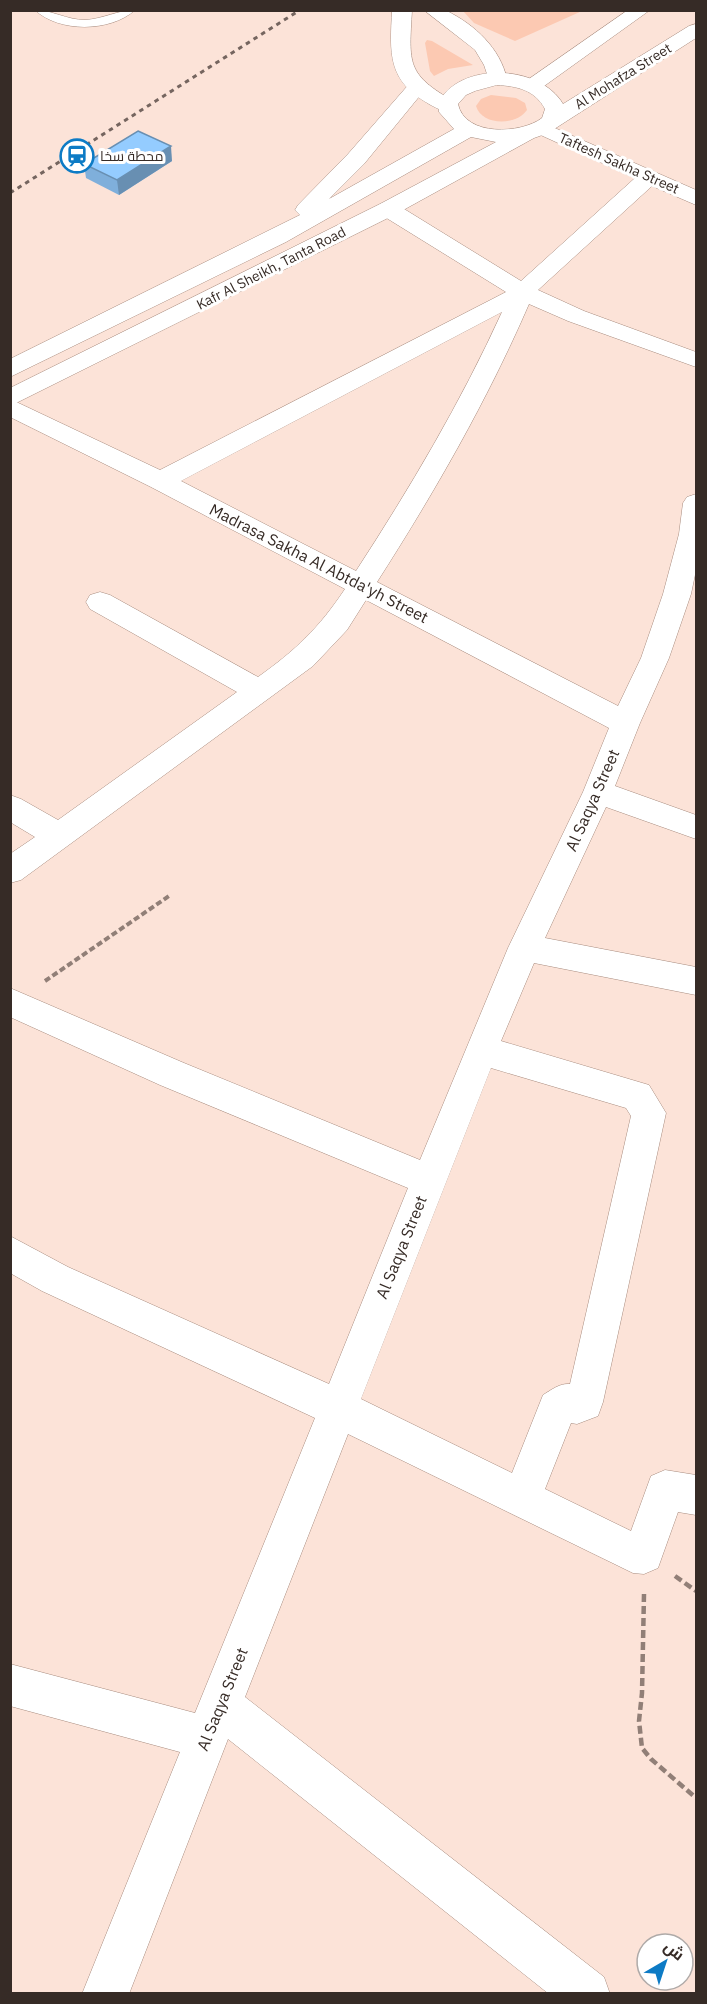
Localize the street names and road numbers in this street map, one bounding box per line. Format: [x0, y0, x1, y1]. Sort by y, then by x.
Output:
street label: Al Mohafza Street [571, 39, 675, 113]
street label: Taftesh Sakha Street [556, 128, 682, 198]
street label: Kafr Al Sheikh, Tanta Road [193, 222, 349, 314]
street label: Madrasa Sakha Al Abtda'yh Street [206, 499, 432, 627]
street label: Al Saqya Street [561, 746, 623, 854]
street label: Al Saqya Street [371, 1192, 431, 1302]
street label: Al Saqya Street [192, 1644, 252, 1754]

